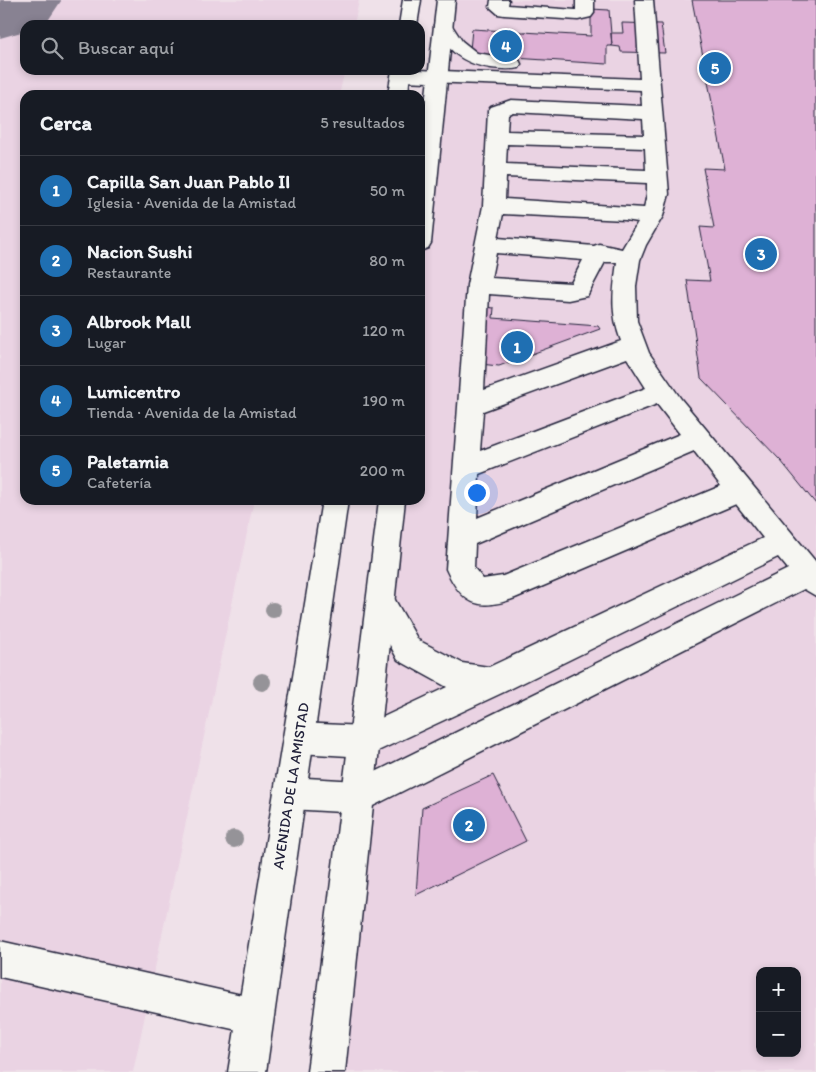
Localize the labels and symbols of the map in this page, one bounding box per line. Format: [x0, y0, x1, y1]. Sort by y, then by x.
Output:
pin: 4 [490, 27, 522, 65]
pin: 5 [699, 49, 731, 87]
pin: 3 [745, 235, 777, 273]
pin: 1 [501, 328, 533, 366]
your location [464, 480, 490, 506]
street label: AVENIDA DE LA AMISTAD [269, 701, 313, 871]
pin: 2 [453, 806, 485, 844]

